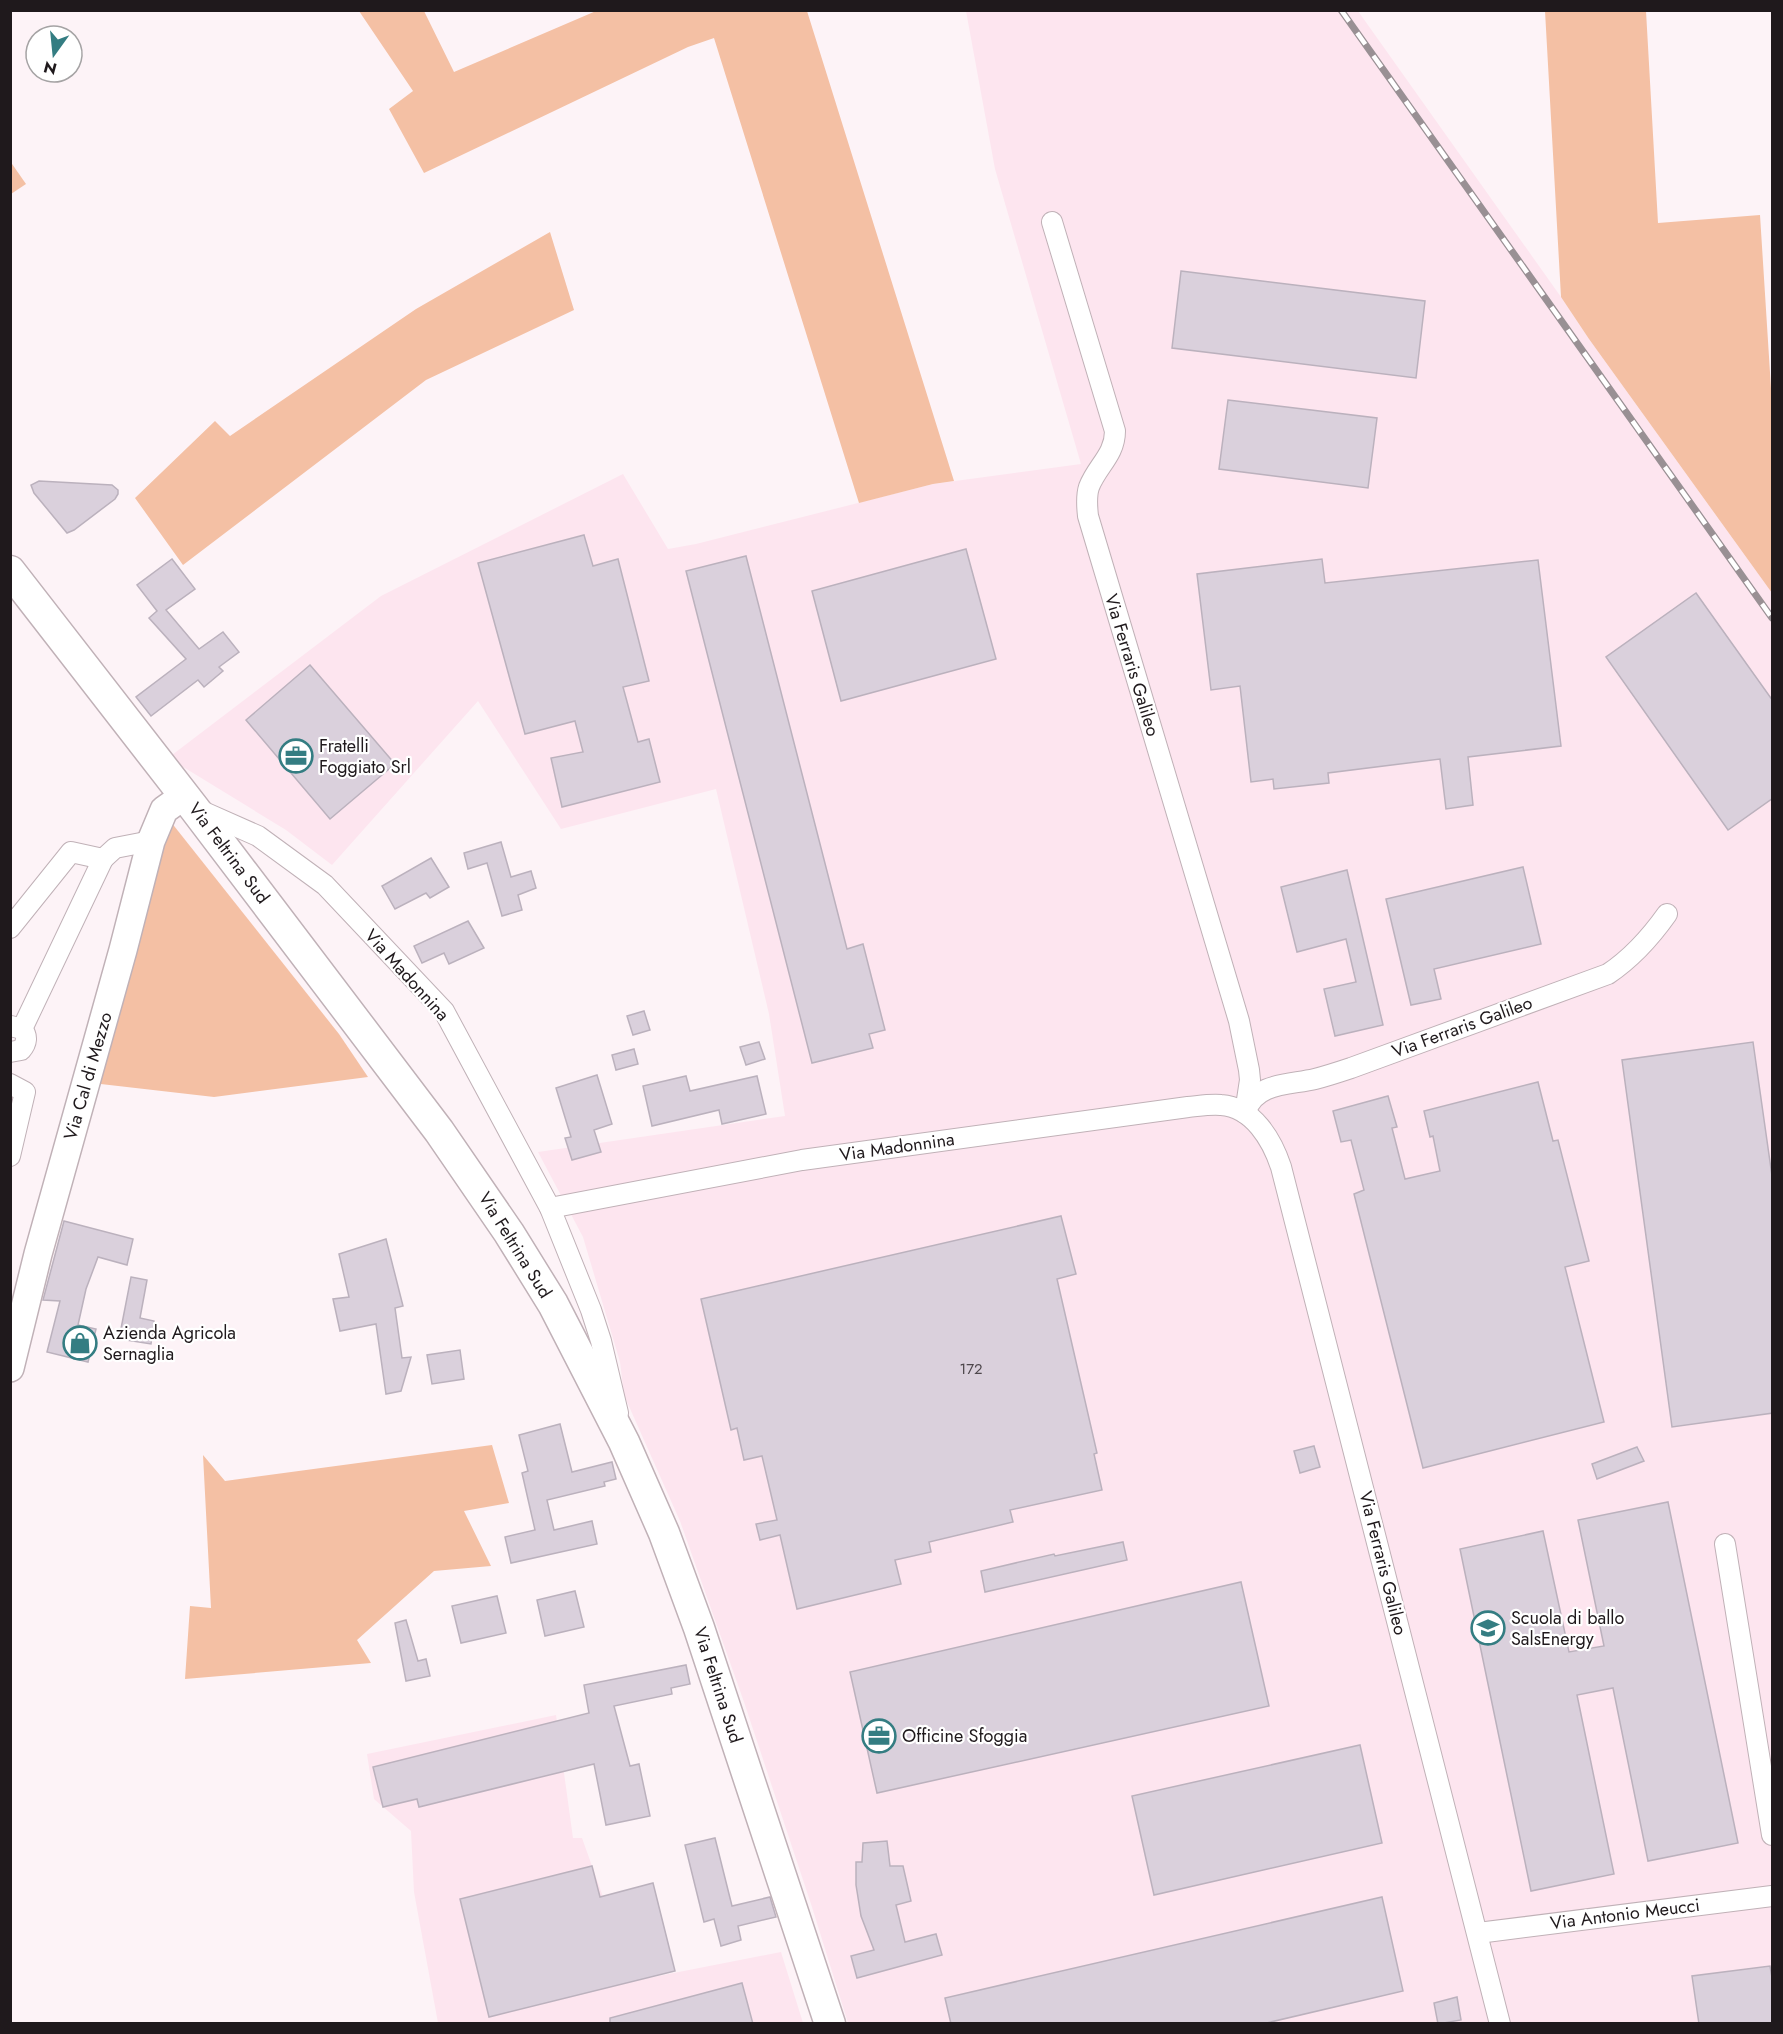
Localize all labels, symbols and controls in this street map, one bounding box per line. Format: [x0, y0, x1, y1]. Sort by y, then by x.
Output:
north arrow [24, 24, 84, 84]
text: N [41, 55, 59, 81]
street label: Via Ferraris Galileo [1098, 591, 1166, 740]
place label: Fratelli Foggiato Srl [319, 733, 411, 780]
office icon: Fratelli Foggiato Srl [278, 738, 314, 774]
street label: Via Feltrina Sud [182, 797, 276, 909]
street label: Via Madonnina [359, 923, 455, 1027]
street label: Via Ferraris Galileo [1388, 989, 1536, 1064]
street label: Via Cal di Mezzo [57, 1009, 119, 1143]
street label: Via Madonnina [838, 1126, 956, 1168]
street label: Via Feltrina Sud [472, 1187, 558, 1303]
place label: Azienda Agricola Sernaglia [103, 1320, 236, 1367]
shop icon: Azienda Agricola Sernaglia [62, 1325, 98, 1361]
house number: 172 [959, 1358, 983, 1380]
street label: Via Ferraris Galileo [1353, 1488, 1413, 1638]
place label: Scuola di ballo SalsEnergy [1511, 1605, 1624, 1652]
school or university icon: Scuola di ballo SalsEnergy [1470, 1610, 1506, 1646]
street label: Via Feltrina Sud [687, 1624, 749, 1746]
office icon: Officine Sfoggia [861, 1718, 897, 1754]
place label: Officine Sfoggia [902, 1723, 1027, 1749]
street label: Via Antonio Meucci [1549, 1892, 1701, 1936]

